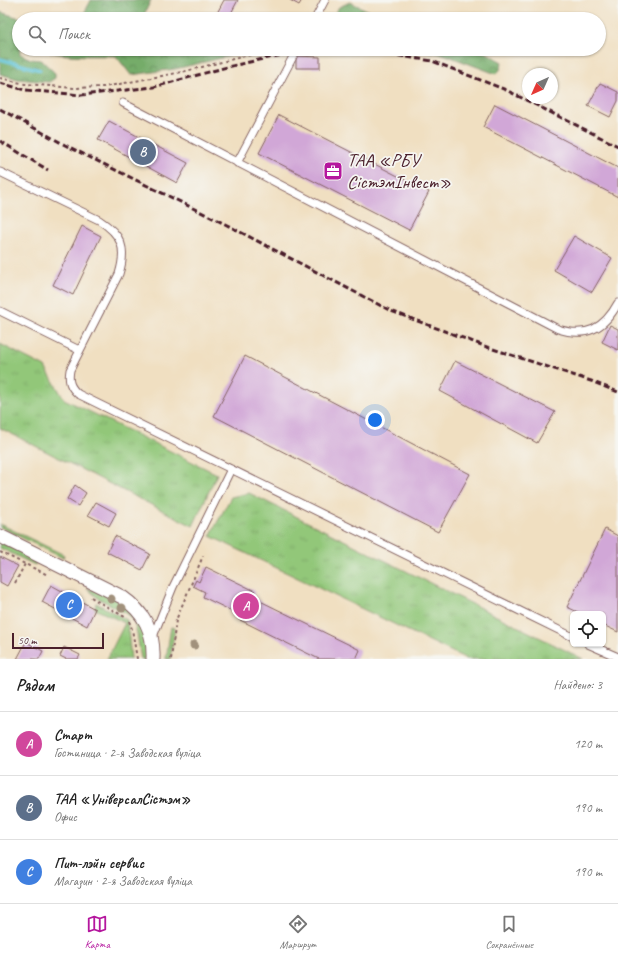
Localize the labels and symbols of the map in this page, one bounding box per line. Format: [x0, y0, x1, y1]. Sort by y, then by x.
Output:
north arrow [522, 68, 558, 104]
pin: B [130, 137, 156, 167]
place label: ТАА «РБУ СістэмІнвест» [347, 148, 451, 194]
office icon: ТАА «РБУ СістэмІнвест» [322, 160, 344, 182]
your location [365, 410, 385, 430]
pin: C [56, 590, 82, 620]
pin: A [233, 591, 259, 621]
scale bar [12, 631, 104, 650]

